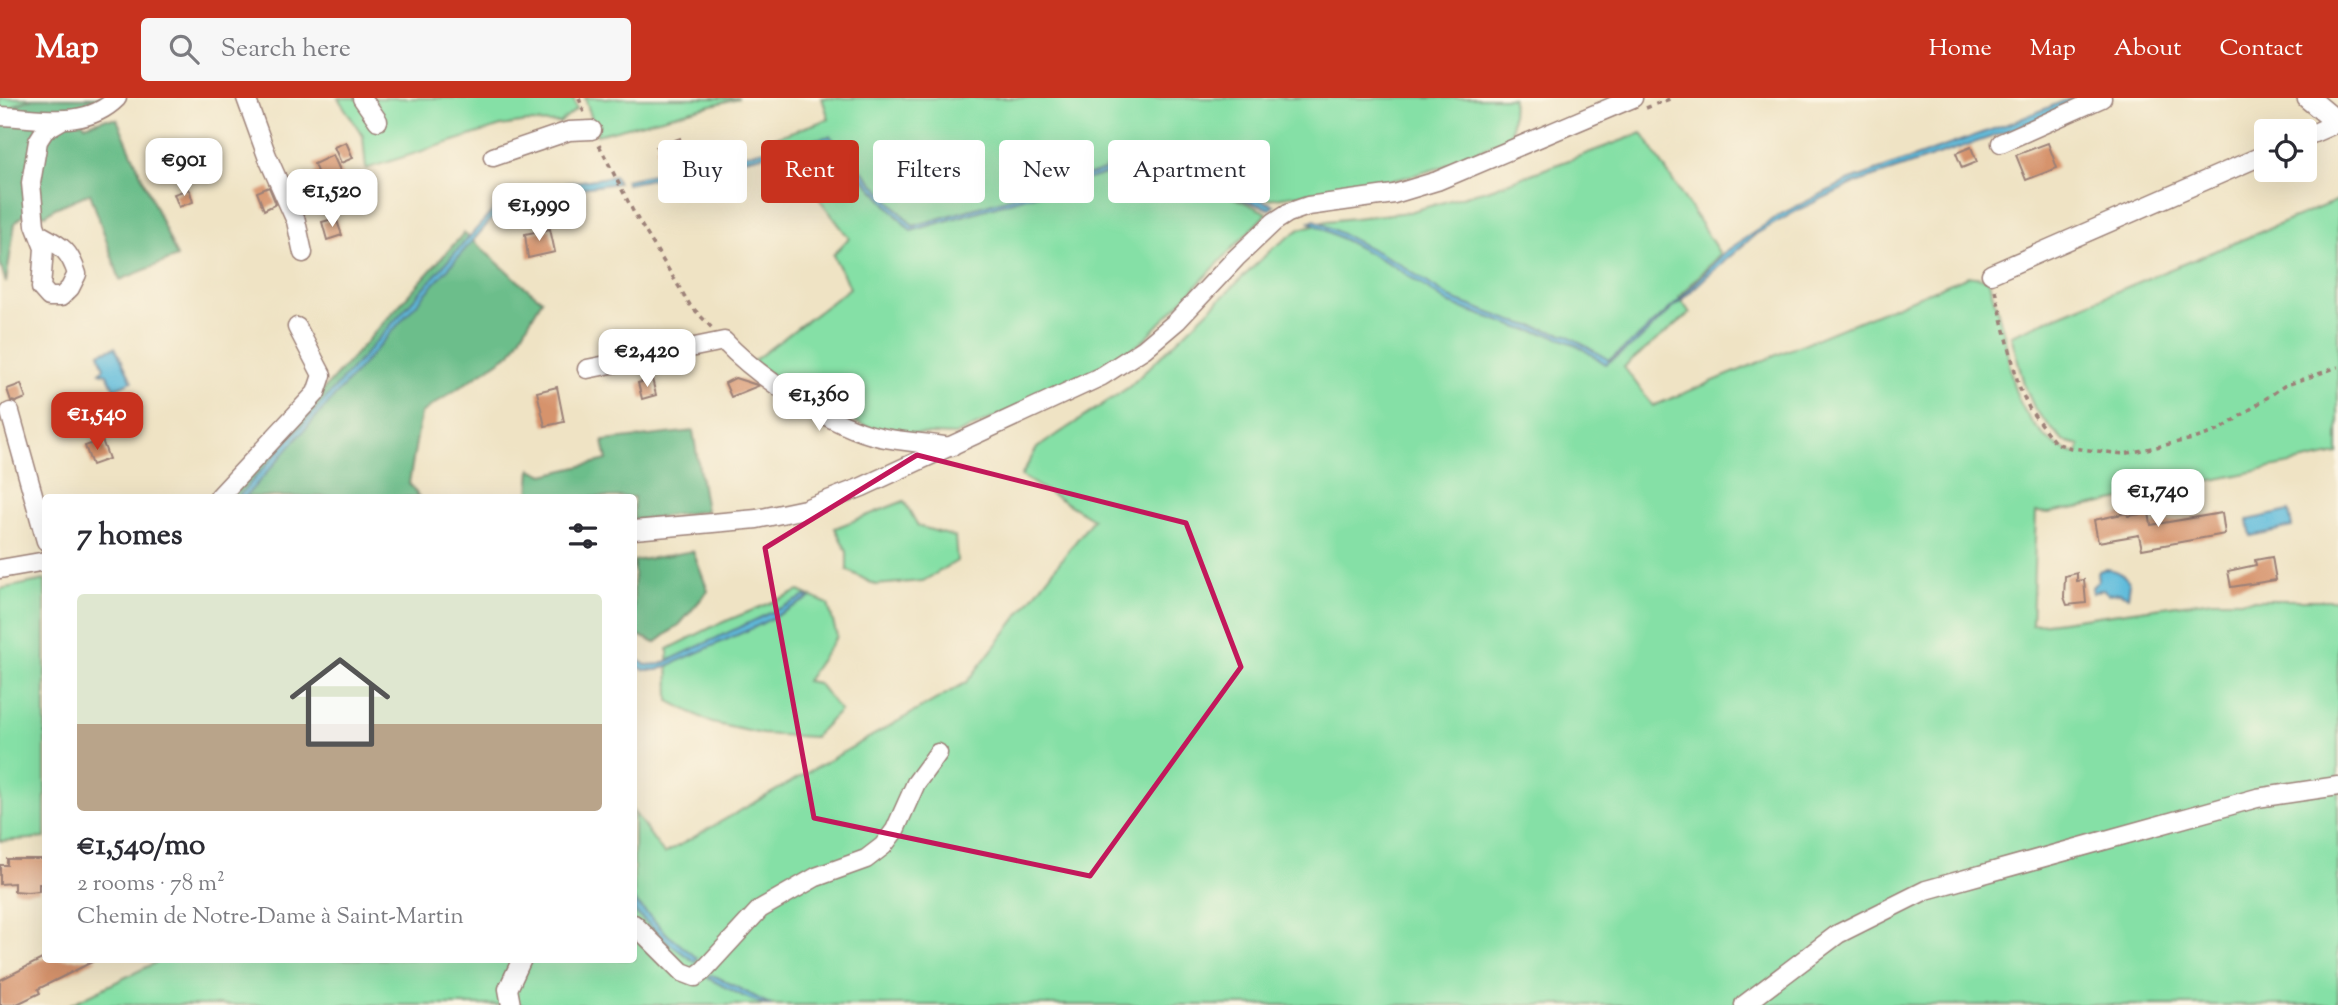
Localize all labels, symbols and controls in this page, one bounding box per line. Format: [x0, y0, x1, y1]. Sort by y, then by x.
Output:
search box [141, 18, 631, 81]
text: Map [35, 25, 99, 73]
icon: search [165, 30, 203, 68]
text: Search here [221, 31, 351, 68]
text: Home [1929, 32, 1992, 66]
text: Map [2030, 32, 2076, 66]
text: About [2114, 32, 2181, 66]
text: Contact [2219, 32, 2303, 66]
map controls [2254, 119, 2317, 182]
button: locate [2254, 119, 2317, 182]
pin: €901 [143, 139, 225, 198]
chip: Buy [658, 140, 747, 203]
chip: Rent [761, 140, 859, 203]
chip: Filters [873, 140, 985, 203]
chip: New [999, 140, 1094, 203]
chip: Apartment [1108, 140, 1270, 203]
text: €901 [161, 144, 207, 177]
pin: €1,520 [275, 170, 389, 229]
text: €1,520 [303, 175, 361, 208]
pin: €1,990 [482, 184, 596, 243]
text: €1,990 [508, 189, 570, 222]
pin: €2,420 [590, 330, 704, 389]
text: €2,420 [615, 335, 679, 368]
pin: €1,360 [762, 374, 876, 433]
text: €1,360 [789, 379, 849, 412]
pin: €1,540 [40, 392, 154, 452]
text: €1,540 [67, 398, 127, 431]
pin: €1,740 [2101, 470, 2215, 529]
text: €1,740 [2127, 475, 2189, 508]
text: 7 homes [77, 515, 182, 558]
icon: filters [564, 517, 602, 555]
icon: home [277, 639, 403, 765]
text: €1,540/mo [77, 825, 205, 868]
text: 2 rooms · 78 m² [77, 868, 225, 901]
text: Chemin de Notre-Dame à Saint-Martin [77, 901, 464, 934]

